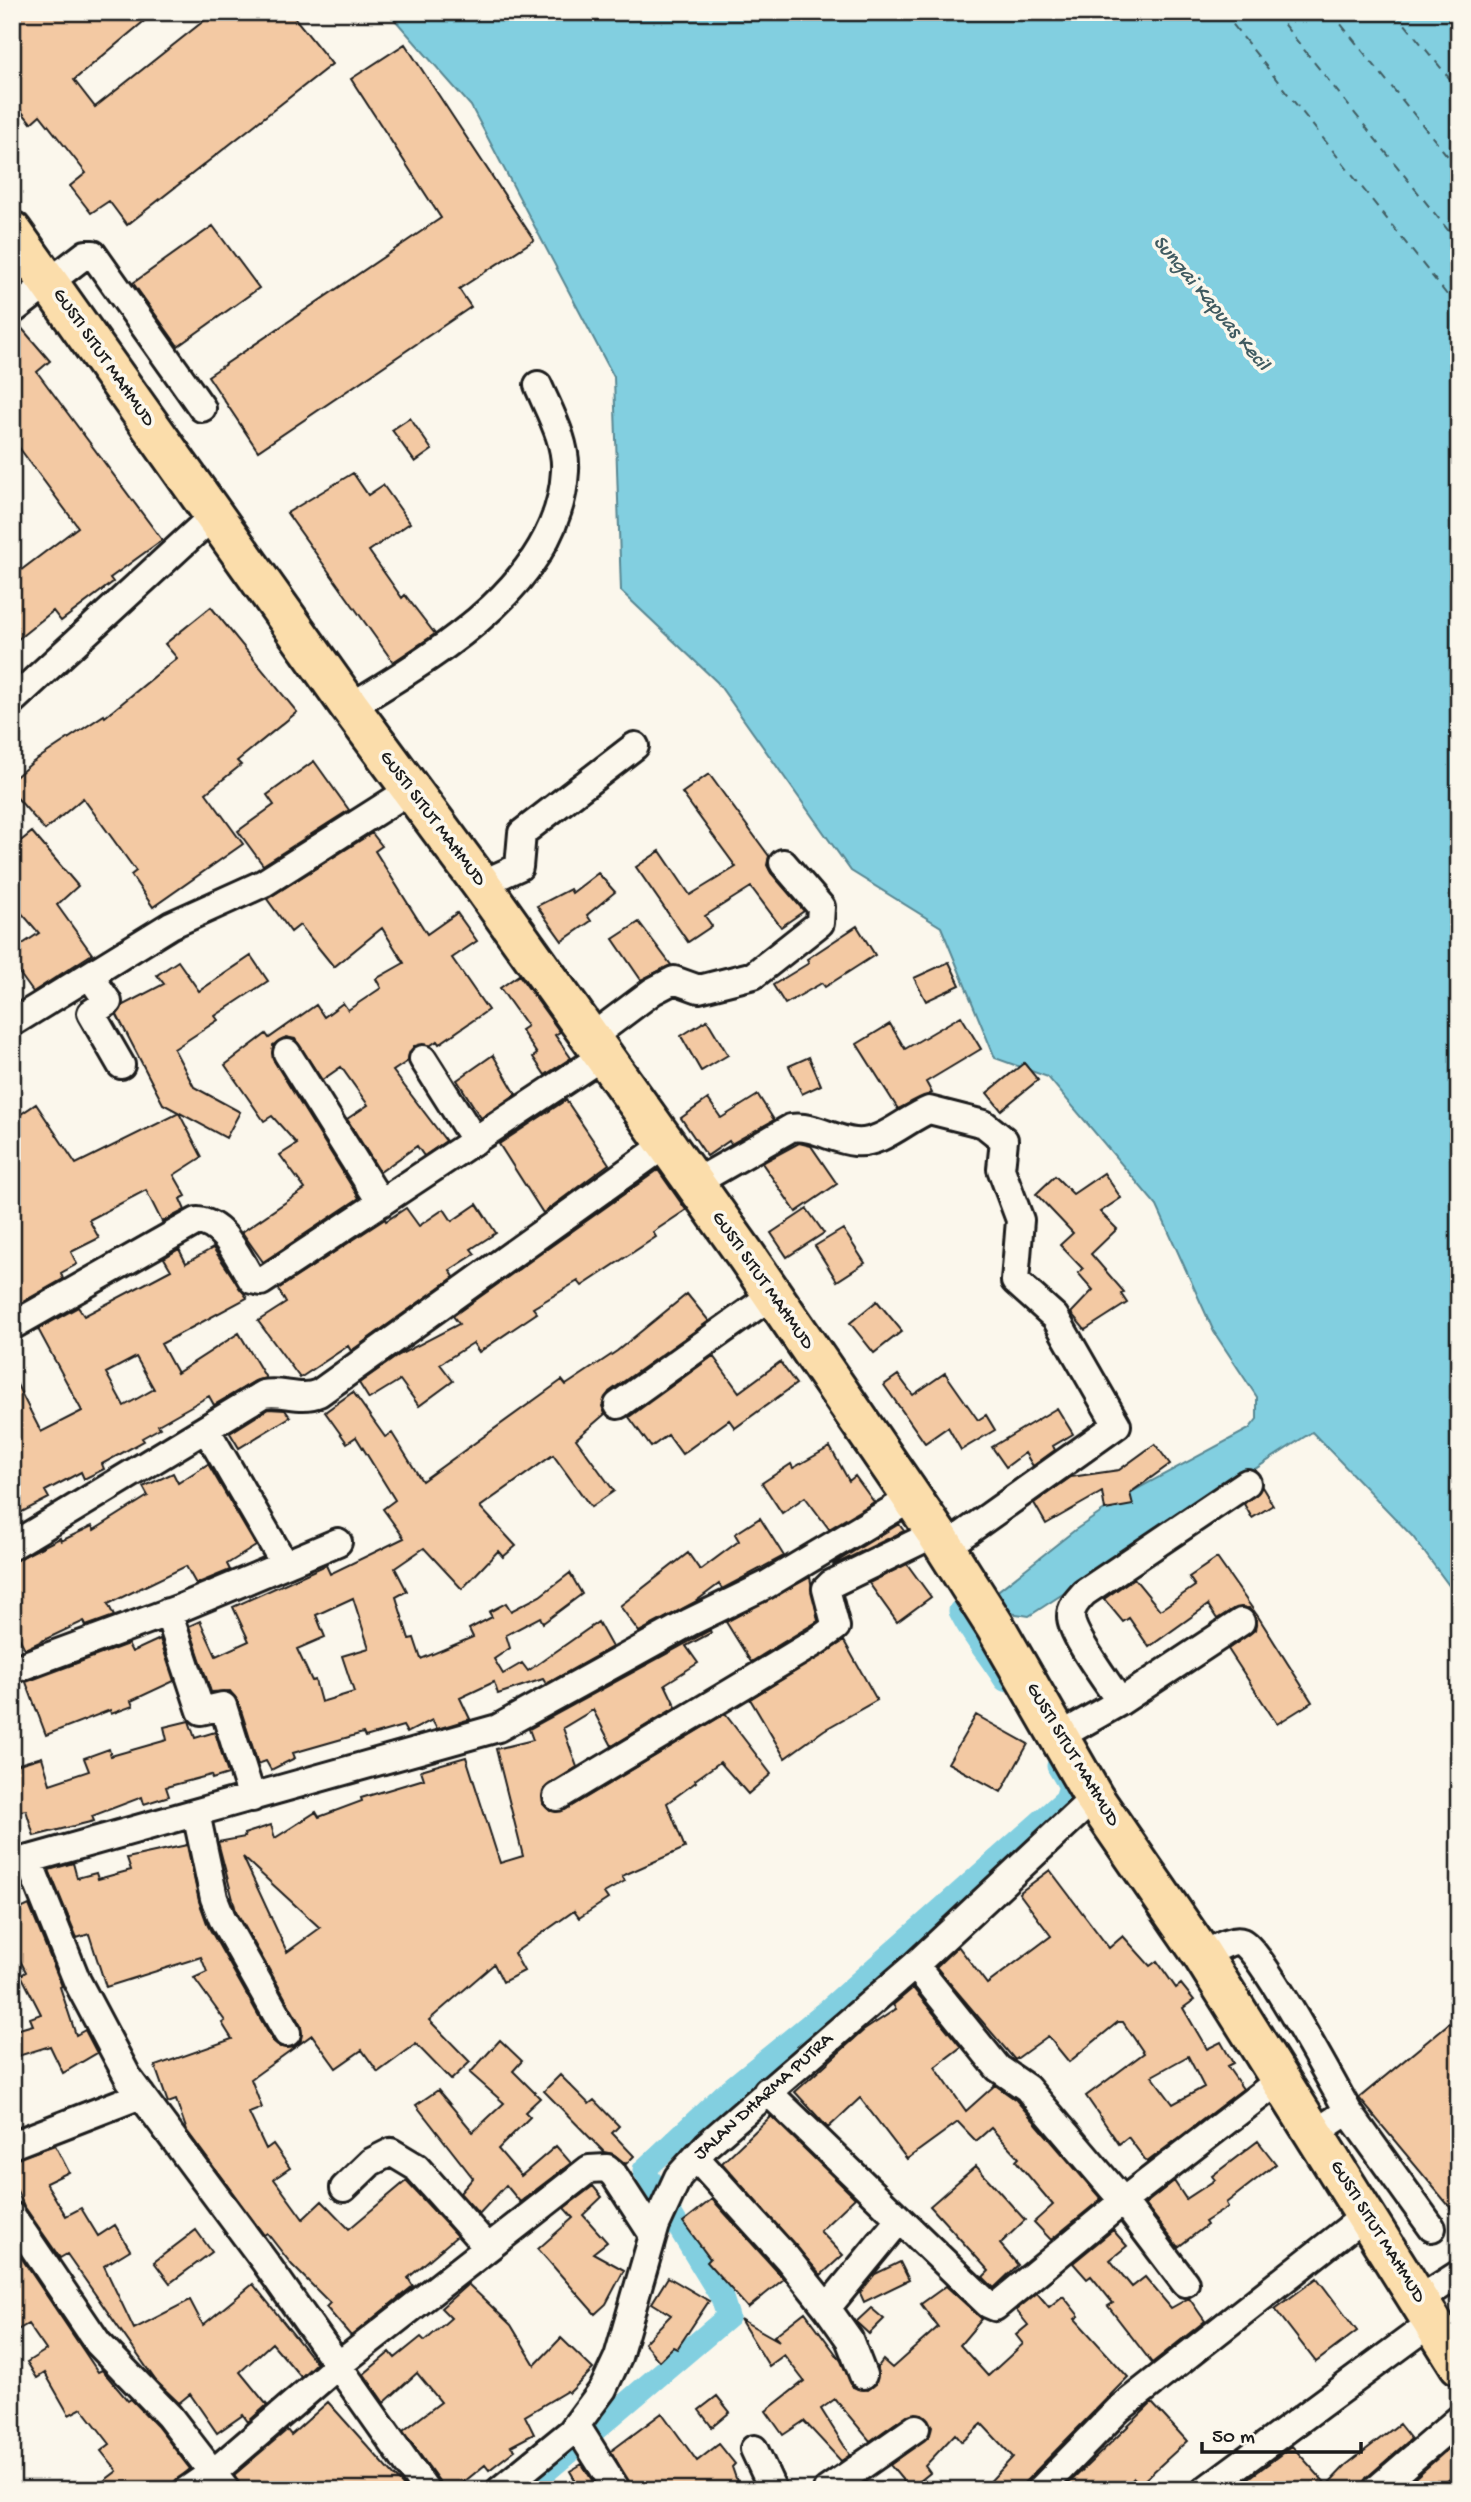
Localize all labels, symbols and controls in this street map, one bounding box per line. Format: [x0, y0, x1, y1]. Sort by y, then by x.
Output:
water label: Sungai Kapuas Kecil [1146, 231, 1275, 378]
street label: GUSTI SITUT MAHMUD [47, 284, 160, 432]
street label: GUSTI SITUT MAHMUD [374, 747, 491, 892]
street label: GUSTI SITUT MAHMUD [706, 1207, 819, 1355]
street label: GUSTI SITUT MAHMUD [1020, 1679, 1124, 1831]
street label: JALAN DHARMA PUTRA [690, 2027, 840, 2166]
street label: GUSTI SITUT MAHMUD [1324, 2157, 1430, 2308]
scale bar [1202, 2411, 1361, 2455]
text: 50 m [1212, 2426, 1255, 2451]

